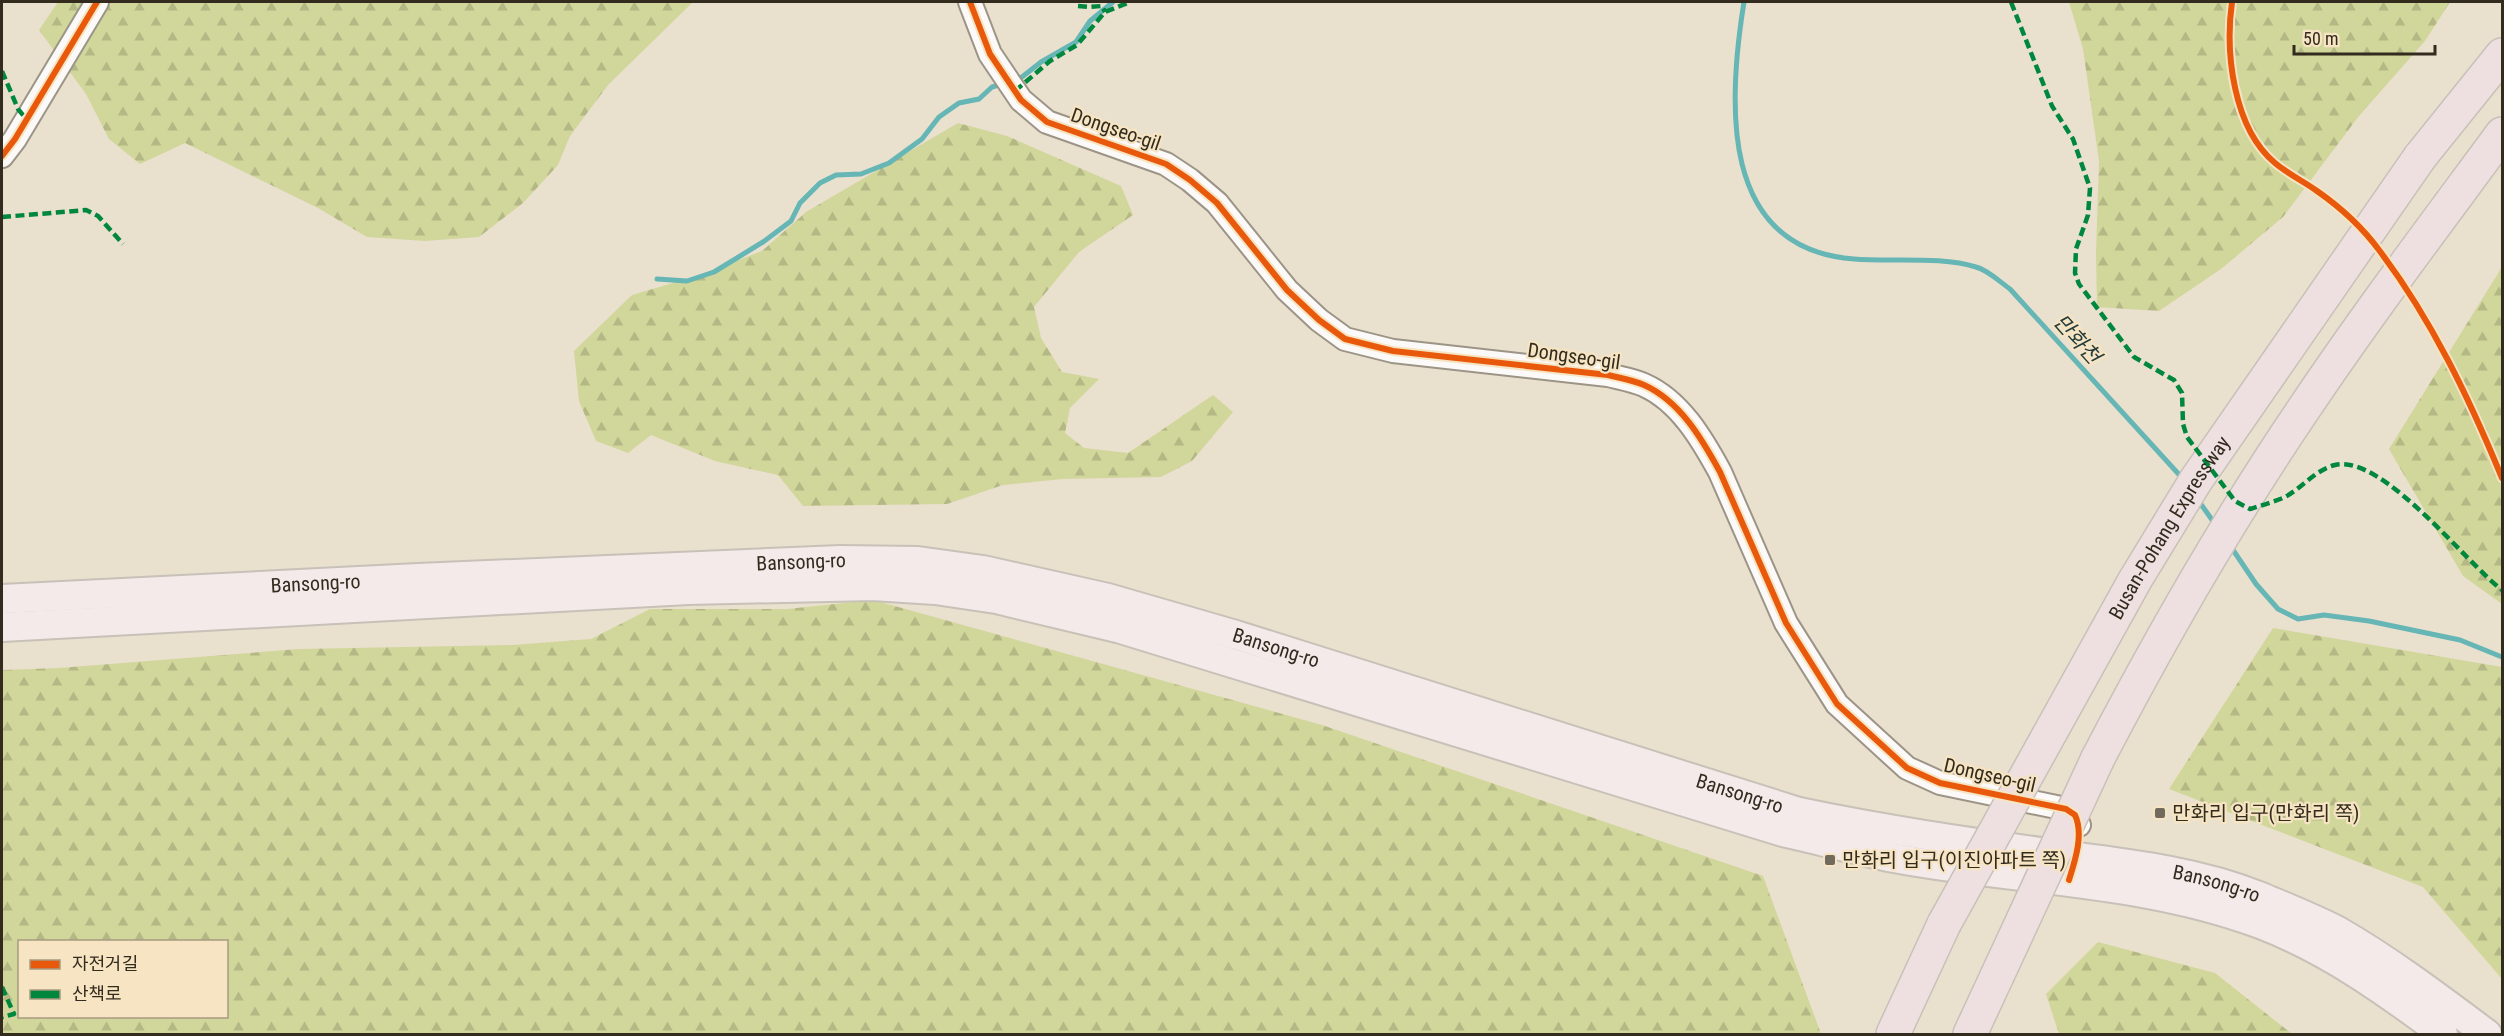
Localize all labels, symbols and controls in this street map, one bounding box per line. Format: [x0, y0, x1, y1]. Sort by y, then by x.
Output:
scale bar [2294, 18, 2435, 56]
text: 50 m [2303, 28, 2338, 49]
street label: Dongseo-gil [1068, 102, 1164, 156]
water label: 만화천 [2049, 309, 2107, 371]
street label: Dongseo-gil [1526, 338, 1622, 374]
street label: Busan-Pohang Expressway [2104, 431, 2235, 624]
street label: Bansong-ro [756, 548, 846, 576]
street label: Bansong-ro [270, 569, 361, 597]
street label: Bansong-ro [1230, 623, 1323, 673]
street label: Dongseo-gil [1942, 753, 2038, 797]
street label: Bansong-ro [1693, 768, 1786, 818]
place label: 만화리 입구(만화리 쪽) [2172, 801, 2359, 825]
marker: 만화리 입구(만화리 쪽) [2153, 806, 2167, 820]
place label: 만화리 입구(이진아파트 쪽) [1842, 848, 2066, 872]
marker: 만화리 입구(이진아파트 쪽) [1823, 853, 1837, 867]
street label: Bansong-ro [2171, 860, 2264, 907]
legend [18, 940, 228, 1018]
text: 자전거길 [72, 953, 138, 974]
text: 산책로 [72, 983, 122, 1004]

